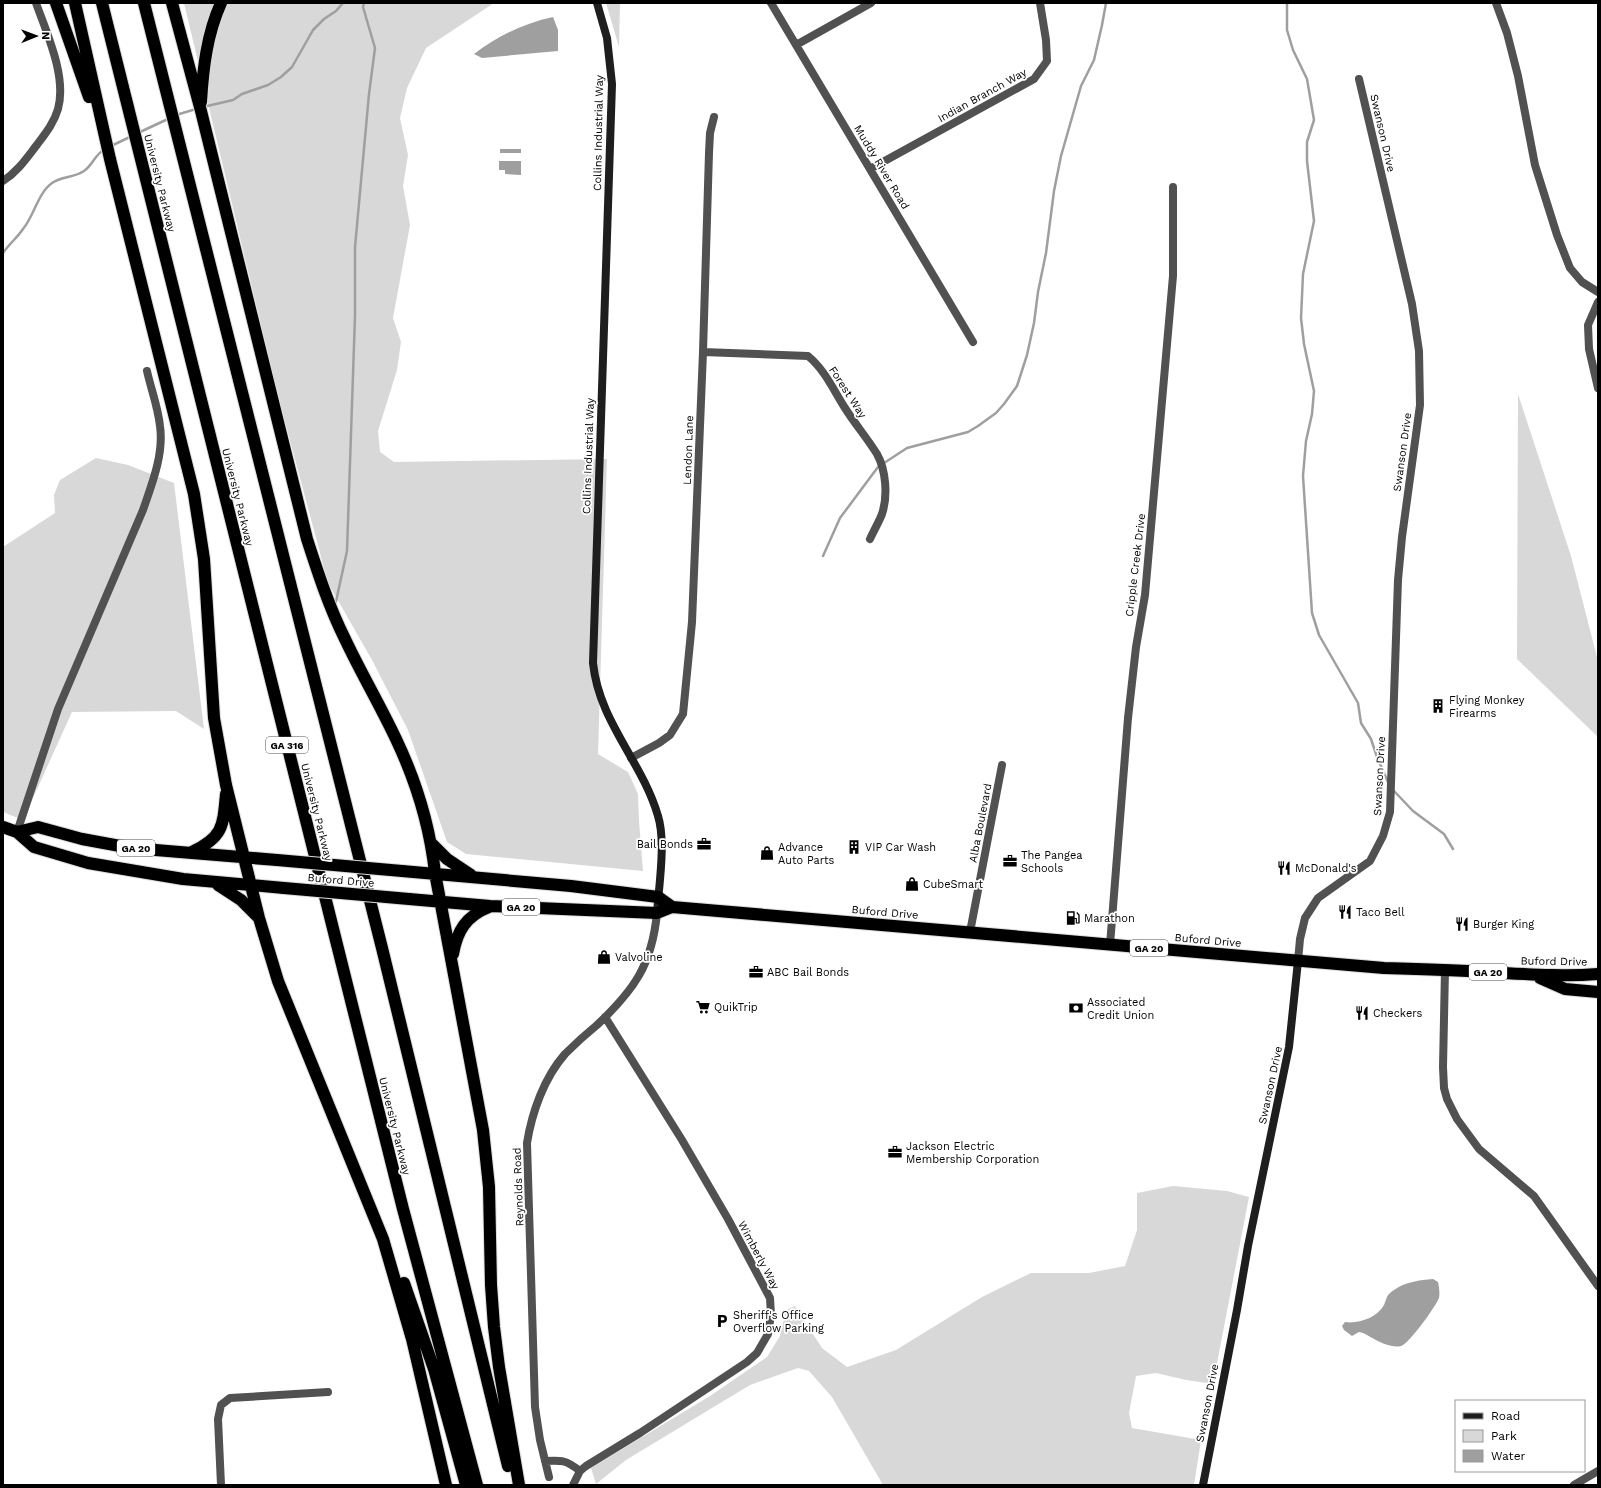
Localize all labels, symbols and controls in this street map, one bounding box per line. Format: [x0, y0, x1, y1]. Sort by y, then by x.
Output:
north arrow [16, 16, 56, 56]
text: N [39, 32, 52, 40]
street label: Indian Branch Way [936, 66, 1029, 125]
street label: Collins Industrial Way [591, 75, 606, 191]
street label: Swanson Drive [1367, 93, 1398, 173]
street label: Muddy River Road [851, 123, 912, 212]
street label: University Parkway [141, 133, 178, 234]
street label: Forest Way [826, 364, 869, 421]
street label: Collins Industrial Way [580, 397, 597, 514]
street label: Swanson Drive [1391, 412, 1414, 492]
street label: Lendon Lane [681, 415, 696, 485]
street label: University Parkway [219, 447, 256, 548]
street label: Cripple Creek Drive [1123, 513, 1148, 617]
place label: Flying Monkey Firearms [1449, 694, 1525, 720]
building icon: Flying Monkey Firearms [1430, 698, 1446, 714]
street label: Swanson Drive [1371, 736, 1388, 816]
road number: GA 316 [266, 737, 308, 753]
street label: University Parkway [298, 762, 335, 863]
street label: Alba Boulevard [966, 782, 995, 864]
office icon: Bail Bonds [696, 836, 712, 852]
place label: Bail Bonds [637, 838, 693, 851]
building icon: VIP Car Wash [846, 839, 862, 855]
road number: GA 20 [117, 840, 155, 856]
place label: Advance Auto Parts [778, 841, 835, 867]
place label: VIP Car Wash [865, 841, 936, 854]
shop icon: Advance Auto Parts [759, 845, 775, 861]
place label: The Pangea Schools [1021, 849, 1083, 875]
office icon: The Pangea Schools [1002, 853, 1018, 869]
restaurant icon: McDonald's [1276, 860, 1292, 876]
place label: McDonald's [1295, 862, 1357, 875]
street label: Buford Drive [307, 871, 375, 890]
shop icon: CubeSmart [904, 876, 920, 892]
place label: CubeSmart [923, 878, 983, 891]
road number: GA 20 [502, 899, 540, 915]
street label: Buford Drive [851, 903, 919, 922]
restaurant icon: Taco Bell [1337, 904, 1353, 920]
place label: Taco Bell [1356, 906, 1405, 919]
fuel station icon: Marathon [1065, 910, 1081, 926]
place label: Marathon [1084, 912, 1135, 925]
restaurant icon: Burger King [1454, 916, 1470, 932]
place label: Burger King [1473, 918, 1534, 931]
street label: Buford Drive [1174, 931, 1242, 950]
road number: GA 20 [1130, 940, 1168, 956]
shop icon: Valvoline [596, 949, 612, 965]
place label: Valvoline [615, 951, 663, 964]
street label: Buford Drive [1520, 954, 1588, 969]
office icon: ABC Bail Bonds [748, 964, 764, 980]
road number: GA 20 [1469, 964, 1507, 980]
place label: ABC Bail Bonds [767, 966, 849, 979]
place label: Associated Credit Union [1087, 996, 1154, 1022]
supermarket icon: QuikTrip [695, 999, 711, 1015]
bank icon: Associated Credit Union [1068, 1000, 1084, 1016]
place label: QuikTrip [714, 1001, 758, 1014]
restaurant icon: Checkers [1354, 1005, 1370, 1021]
place label: Checkers [1373, 1007, 1423, 1020]
street label: Swanson Drive [1256, 1045, 1285, 1125]
street label: University Parkway [376, 1076, 413, 1177]
place label: Jackson Electric Membership Corporation [906, 1140, 1039, 1166]
office icon: Jackson Electric Membership Corporation [887, 1144, 903, 1160]
street label: Reynolds Road [511, 1147, 526, 1227]
street label: Wimberly Way [735, 1219, 782, 1292]
place label: Sheriff's Office Overflow Parking [733, 1309, 824, 1335]
parking icon: Sheriff's Office Overflow Parking [714, 1313, 730, 1329]
street label: Swanson Drive [1194, 1363, 1221, 1443]
legend [1455, 1400, 1585, 1472]
text: Road [1491, 1409, 1520, 1423]
text: Park [1491, 1429, 1517, 1443]
text: Water [1491, 1449, 1526, 1463]

